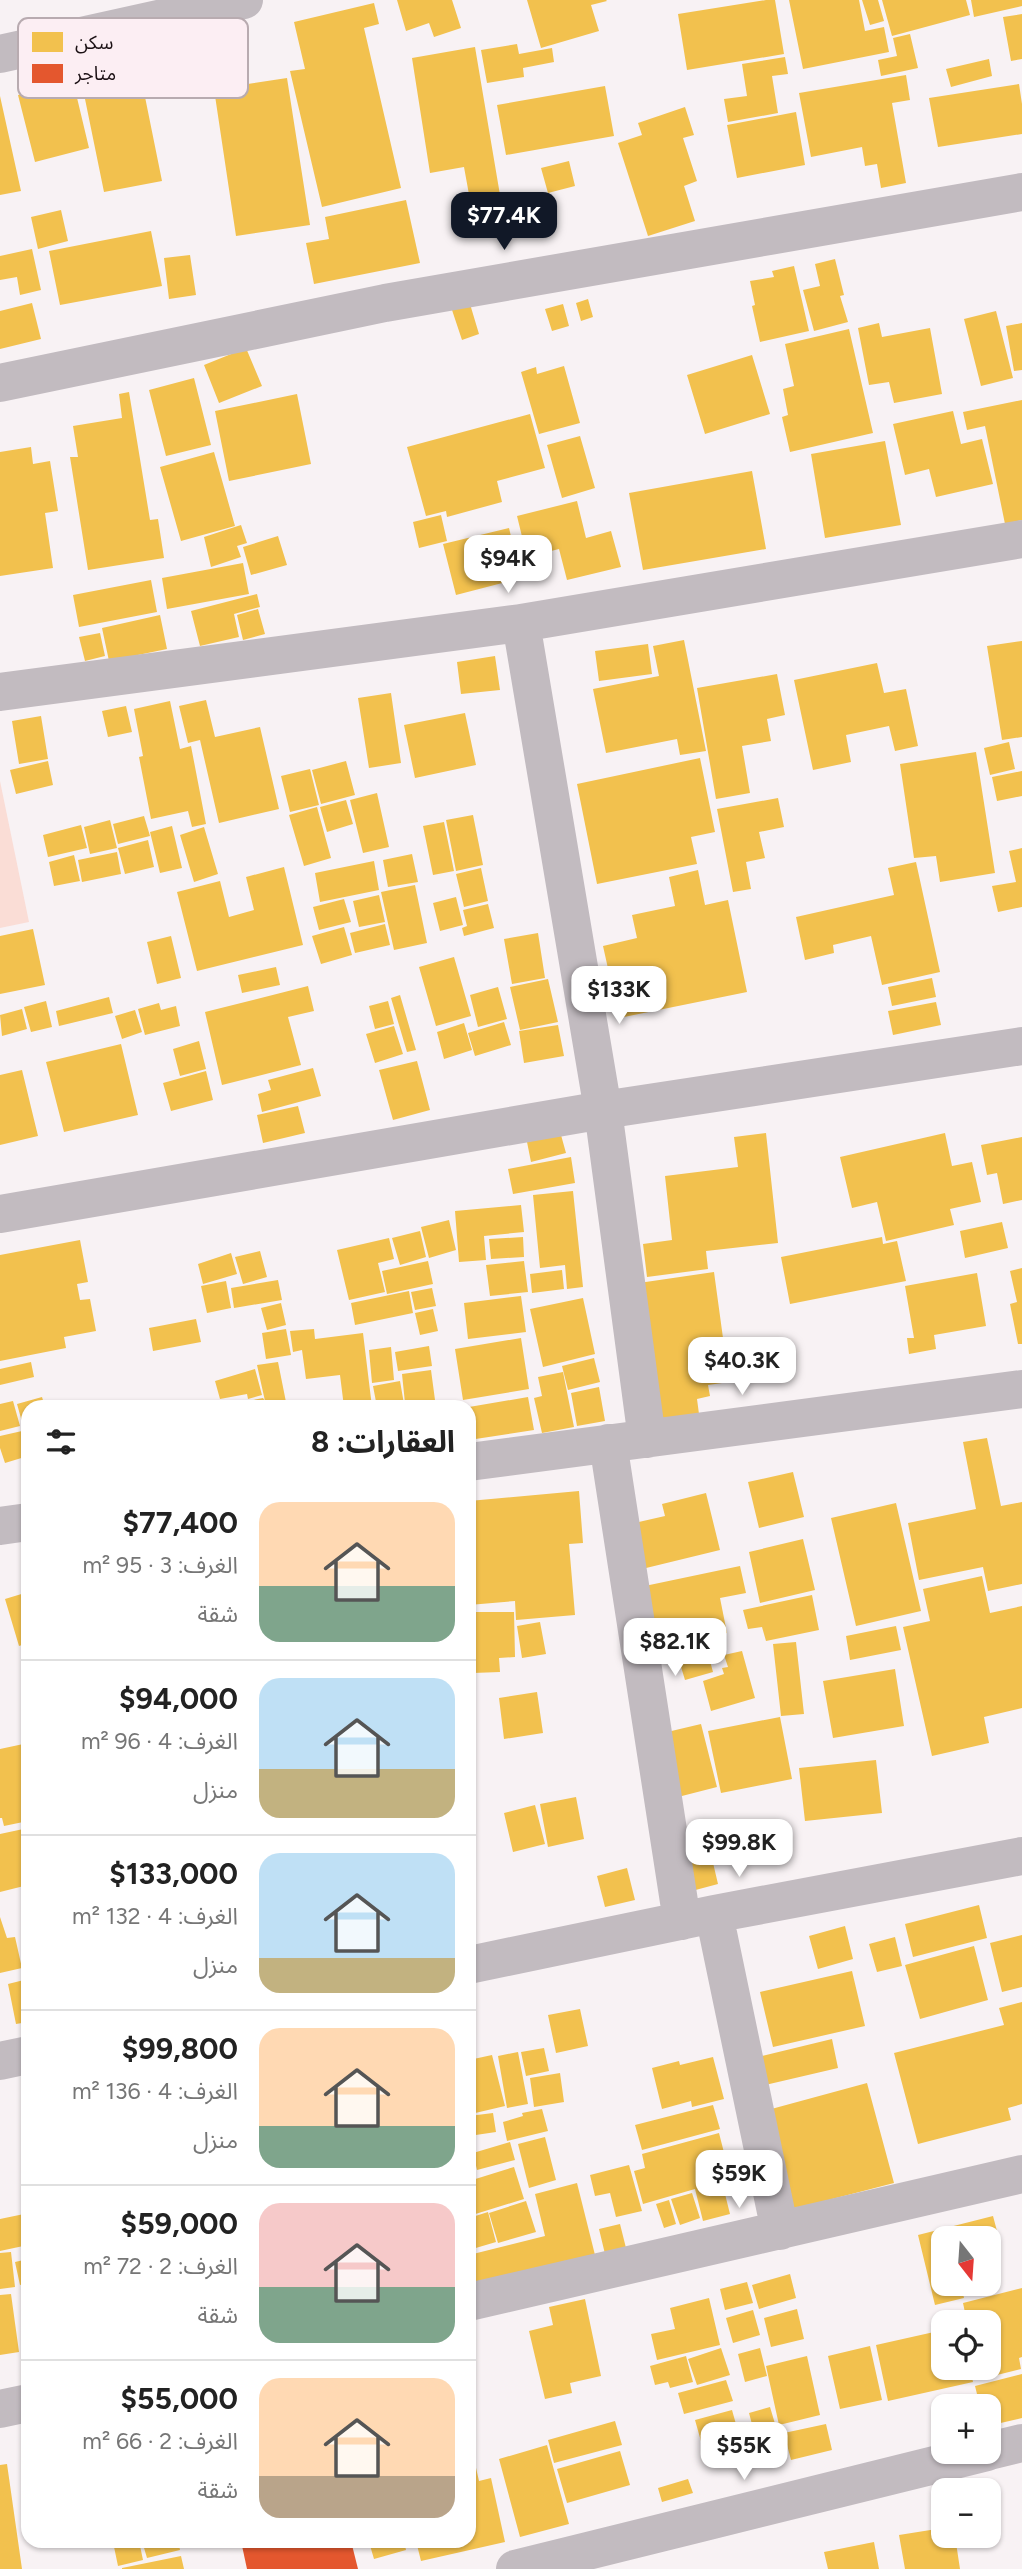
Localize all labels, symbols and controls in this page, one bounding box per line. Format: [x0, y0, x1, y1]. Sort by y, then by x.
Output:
legend [18, 18, 248, 98]
text: سكن [75, 31, 113, 54]
text: متاجر [74, 62, 116, 85]
pin: $77.4K [447, 192, 561, 252]
text: $77.4K [467, 201, 541, 229]
pin: $94K [467, 536, 549, 595]
text: $94K [480, 544, 536, 572]
pin: $133K [570, 967, 668, 1026]
text: $133K [587, 975, 651, 1003]
pin: $40.3K [685, 1338, 799, 1397]
text: $40.3K [704, 1346, 780, 1374]
icon: filters [42, 1423, 80, 1461]
text: العقارات: 8 [311, 1423, 455, 1460]
text: $77,400 [122, 1504, 238, 1541]
icon: home [315, 1530, 399, 1614]
text: الغرف: 3 · 95 m² [82, 1551, 238, 1579]
text: شقة [197, 1600, 238, 1628]
pin: $82.1K [618, 1618, 732, 1678]
text: $82.1K [640, 1627, 710, 1655]
text: $94,000 [119, 1680, 238, 1717]
icon: home [315, 1706, 399, 1790]
text: الغرف: 4 · 96 m² [81, 1727, 238, 1755]
text: منزل [193, 1776, 238, 1804]
pin: $99.8K [682, 1820, 796, 1879]
text: $99.8K [702, 1828, 776, 1856]
text: $133,000 [109, 1855, 238, 1892]
icon: home [315, 1881, 399, 1965]
text: الغرف: 4 · 132 m² [72, 1902, 238, 1930]
text: منزل [193, 1951, 238, 1979]
text: $99,800 [122, 2030, 238, 2067]
icon: home [315, 2056, 399, 2140]
text: الغرف: 4 · 136 m² [72, 2077, 238, 2105]
text: منزل [193, 2126, 238, 2154]
pin: $59K [698, 2150, 780, 2210]
text: $59K [712, 2159, 766, 2187]
text: $59,000 [121, 2205, 238, 2242]
north arrow [931, 2226, 1001, 2296]
map controls [931, 2226, 1001, 2548]
icon: home [315, 2231, 399, 2315]
text: الغرف: 2 · 72 m² [83, 2252, 238, 2280]
text: شقة [197, 2301, 238, 2329]
button: locate [931, 2310, 1001, 2380]
text: $55,000 [120, 2380, 238, 2417]
button: + [931, 2394, 1001, 2464]
icon: home [315, 2406, 399, 2490]
pin: $55K [703, 2422, 785, 2482]
text: الغرف: 2 · 66 m² [82, 2427, 238, 2455]
text: $55K [717, 2431, 771, 2459]
text: شقة [197, 2476, 238, 2504]
button: − [931, 2478, 1001, 2548]

